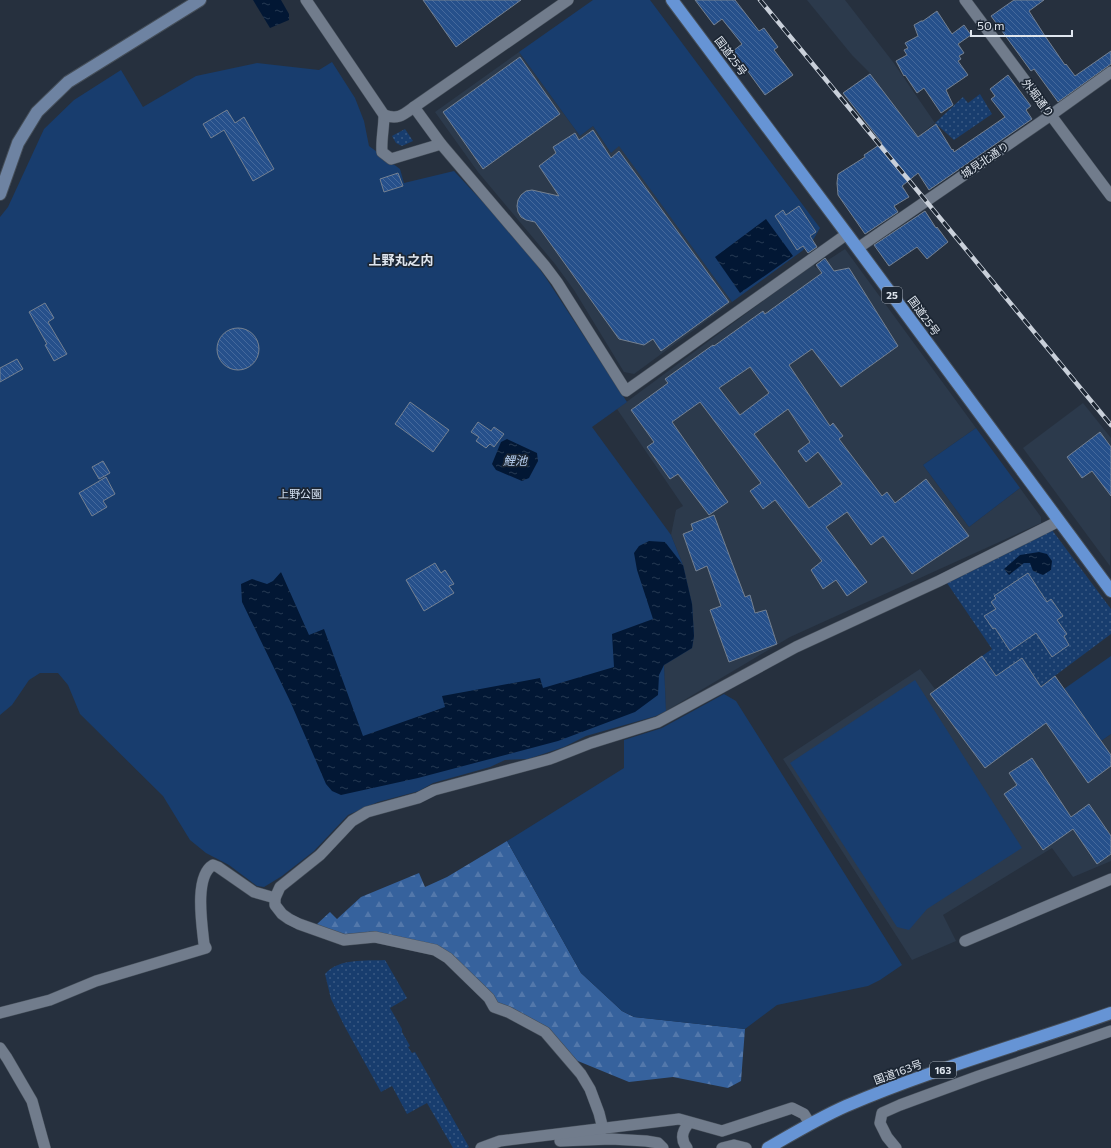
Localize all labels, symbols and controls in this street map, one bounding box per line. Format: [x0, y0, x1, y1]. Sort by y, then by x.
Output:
scale bar [971, 12, 1072, 38]
text: 50 m [977, 18, 1005, 32]
street label: 国道25号 [713, 34, 750, 78]
street label: 外堀通り [1020, 76, 1057, 119]
street label: 城見北通り [958, 139, 1011, 180]
district label: 上野丸之内 [368, 252, 434, 268]
road number: 25 [882, 287, 902, 303]
street label: 国道25号 [906, 294, 943, 338]
water label: 鯉池 [503, 453, 528, 467]
park label: 上野公園 [278, 487, 322, 500]
street label: 国道163号 [872, 1057, 924, 1086]
road number: 163 [930, 1062, 956, 1078]

